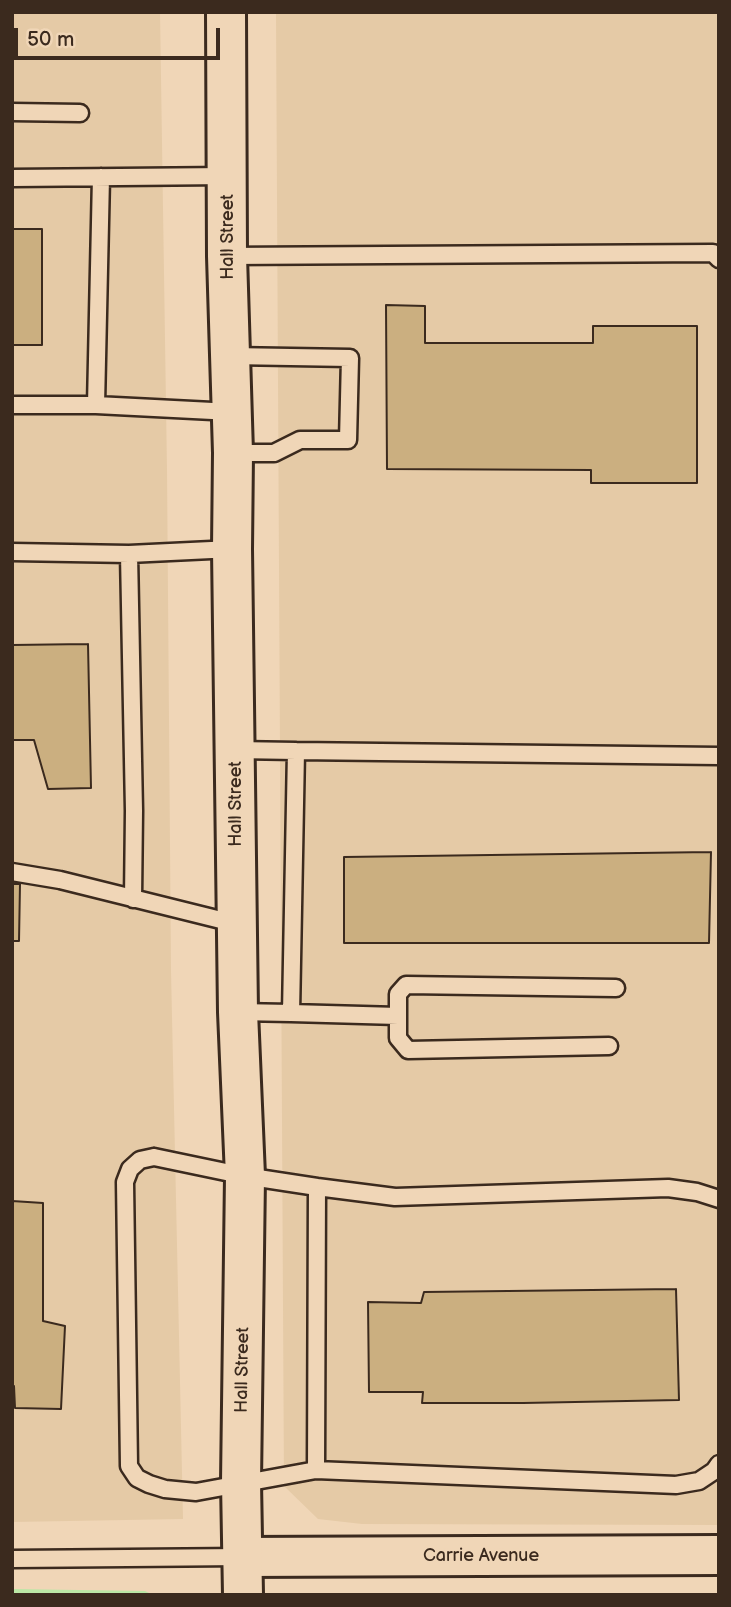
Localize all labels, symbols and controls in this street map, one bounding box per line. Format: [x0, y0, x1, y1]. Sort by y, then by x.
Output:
scale bar [18, 14, 224, 58]
text: 50 m [27, 27, 74, 52]
street label: Hall Street [217, 194, 239, 280]
street label: Hall Street [225, 761, 247, 847]
street label: Hall Street [231, 1327, 255, 1413]
street label: Carrie Avenue [423, 1545, 539, 1567]

